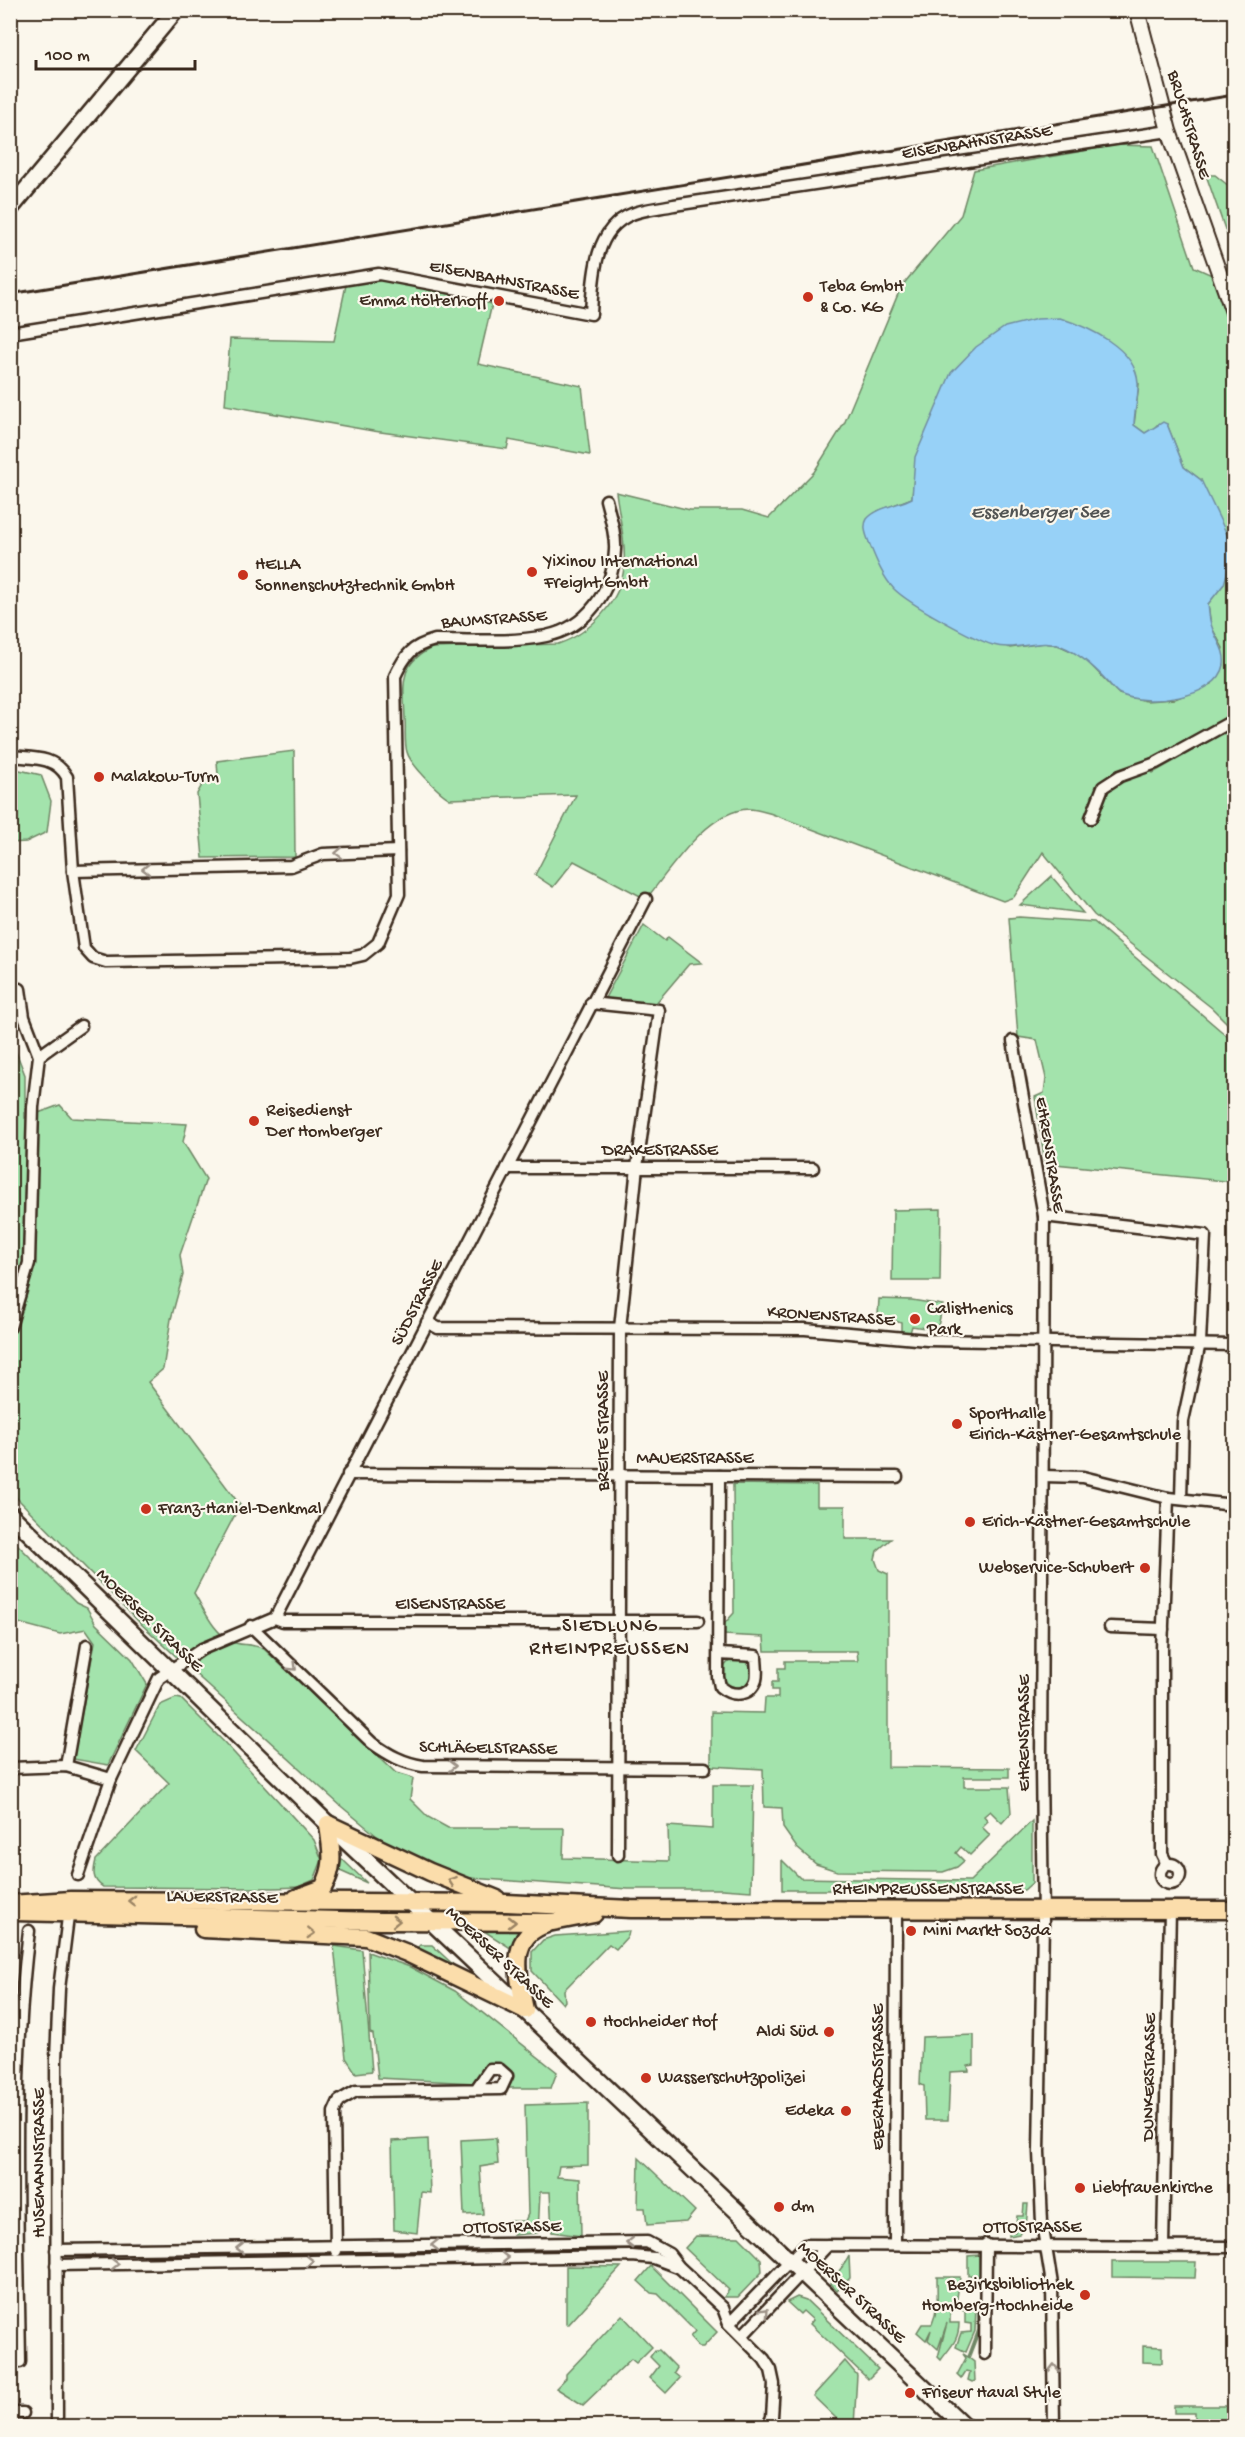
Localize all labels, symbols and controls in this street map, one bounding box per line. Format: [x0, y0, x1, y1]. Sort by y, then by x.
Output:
scale bar [36, 33, 195, 71]
text: 100 m [44, 46, 90, 67]
street label: BRUCHSTRASSE [1161, 67, 1215, 183]
street label: EISENBAHNSTRASSE [900, 121, 1054, 165]
street label: EISENBAHNSTRASSE [427, 256, 581, 306]
place label: Teba GmbH & Co. KG [819, 277, 905, 319]
marker: Teba GmbH & Co. KG [801, 290, 815, 304]
place label: Emma Hölterhoff [359, 291, 488, 312]
marker: Emma Hölterhoff [492, 294, 506, 308]
water label: Essenberger See [971, 502, 1110, 525]
place label: Yixinou International Freight GmbH [542, 552, 698, 594]
place label: HELLA Sonnenschutztechnik GmbH [255, 555, 456, 597]
marker: Yixinou International Freight GmbH [525, 565, 539, 579]
marker: HELLA Sonnenschutztechnik GmbH [236, 568, 250, 582]
street label: BAUMSTRASSE [439, 606, 548, 634]
place label: Malakow-Turm [111, 767, 219, 788]
marker: Malakow-Turm [92, 770, 106, 784]
one-way arrow [335, 847, 344, 860]
one-way arrow [142, 863, 151, 876]
street label: EHRENSTRASSE [1029, 1096, 1069, 1215]
place label: Reisedienst Der Homberger [265, 1101, 383, 1143]
marker: Reisedienst Der Homberger [247, 1114, 261, 1128]
street label: DRAKESTRASSE [601, 1141, 719, 1162]
street label: SÜDSTRASSE [387, 1256, 449, 1350]
place label: Calisthenics Park [926, 1299, 1014, 1341]
street label: KRONENSTRASSE [766, 1302, 896, 1332]
marker: Calisthenics Park [908, 1312, 922, 1326]
street label: BREITE STRASSE [594, 1370, 615, 1492]
place label: Sporthalle Eirich-Kästner-Gesamtschule [969, 1404, 1182, 1446]
marker: Sporthalle Eirich-Kästner-Gesamtschule [950, 1417, 964, 1431]
street label: MAUERSTRASSE [636, 1449, 754, 1470]
place label: Franz-Haniel-Denkmal [157, 1499, 322, 1520]
marker: Franz-Haniel-Denkmal [139, 1502, 153, 1516]
place label: Erich-Kästner-Gesamtschule [982, 1512, 1191, 1533]
marker: Erich-Kästner-Gesamtschule [963, 1515, 977, 1529]
place label: Webservice-Schubert [979, 1558, 1135, 1579]
marker: Webservice-Schubert [1138, 1561, 1152, 1575]
street label: MOERSER STRASSE [91, 1565, 207, 1678]
street label: EISENSTRASSE [395, 1595, 506, 1616]
district label: SIEDLUNG RHEINPREUSSEN [529, 1616, 691, 1662]
one-way arrow [286, 1659, 297, 1670]
street label: EHRENSTRASSE [1015, 1674, 1036, 1792]
street label: SCHLÄGELSTRASSE [419, 1737, 558, 1761]
one-way arrow [447, 1760, 456, 1773]
one-way arrow [447, 1875, 458, 1888]
street label: RHEINPREUSSENSTRASSE [833, 1880, 1024, 1901]
street label: LAUERSTRASSE [166, 1887, 279, 1909]
one-way arrow [127, 1895, 136, 1907]
street label: MOERSER STRASSE [440, 1902, 558, 2014]
one-way arrow [391, 1915, 400, 1927]
one-way arrow [507, 1916, 516, 1928]
place label: Mini Markt Sozda [923, 1921, 1052, 1942]
marker: Mini Markt Sozda [904, 1924, 918, 1938]
one-way arrow [306, 1927, 315, 1940]
street label: EBERHARDSTRASSE [869, 2003, 890, 2150]
place label: Hochheider Hof [603, 2012, 718, 2033]
street label: DUNKERSTRASSE [1138, 2012, 1162, 2142]
marker: Hochheider Hof [584, 2015, 598, 2029]
place label: Aldi Süd [756, 2022, 818, 2043]
marker: Aldi Süd [822, 2025, 836, 2039]
place label: Wasserschutzpolizei [658, 2068, 806, 2089]
marker: Wasserschutzpolizei [639, 2071, 653, 2085]
street label: HUSEMANNSTRASSE [30, 2087, 51, 2238]
place label: Edeka [785, 2101, 835, 2122]
marker: Edeka [839, 2104, 853, 2118]
place label: Liebfrauenkirche [1092, 2178, 1214, 2199]
marker: Liebfrauenkirche [1073, 2181, 1087, 2195]
place label: dm [791, 2197, 815, 2218]
marker: dm [772, 2200, 786, 2214]
street label: OTTOSTRASSE [462, 2217, 562, 2239]
street label: OTTOSTRASSE [983, 2218, 1082, 2239]
one-way arrow [626, 2236, 635, 2249]
street label: MOERSER STRASSE [792, 2237, 910, 2349]
one-way arrow [431, 2239, 440, 2251]
one-way arrow [236, 2241, 245, 2254]
one-way arrow [500, 2252, 509, 2264]
one-way arrow [305, 2255, 314, 2267]
one-way arrow [110, 2258, 119, 2270]
place label: Bezirksbibliothek Homberg-Hochheide [921, 2275, 1075, 2317]
marker: Bezirksbibliothek Homberg-Hochheide [1078, 2288, 1092, 2302]
one-way arrow [757, 2308, 768, 2319]
one-way arrow [1048, 2364, 1060, 2373]
place label: Friseur Haval Style [921, 2383, 1061, 2404]
marker: Friseur Haval Style [903, 2386, 917, 2400]

